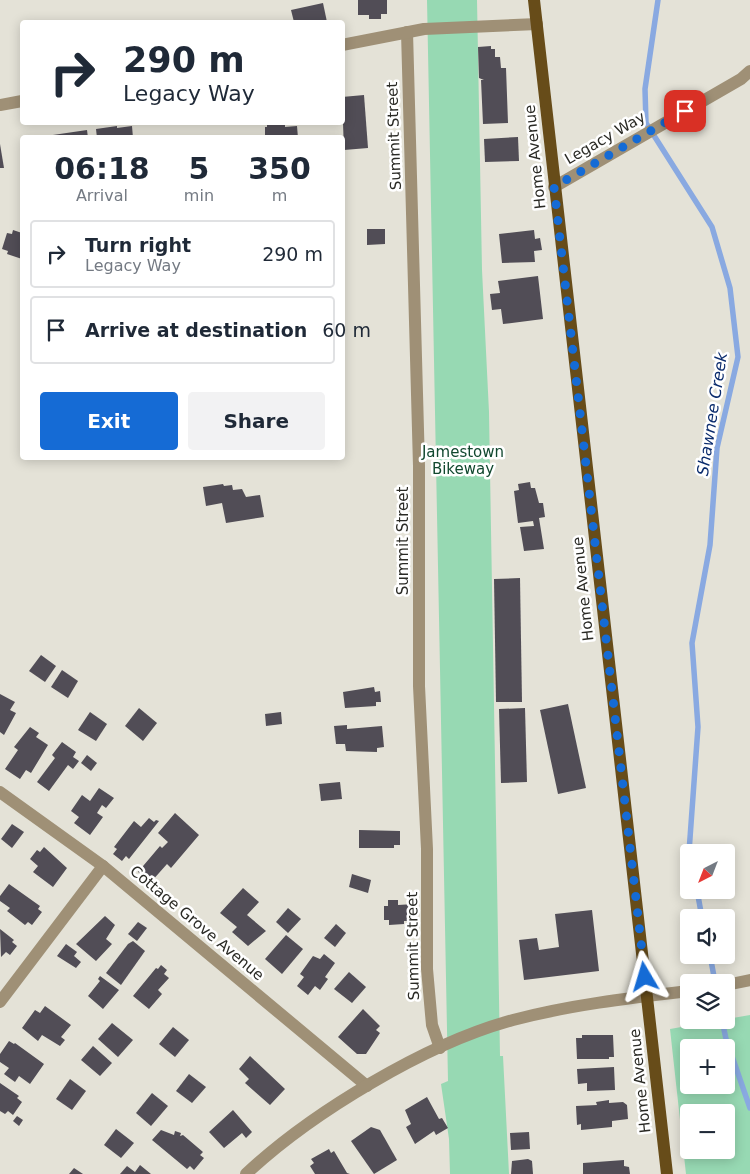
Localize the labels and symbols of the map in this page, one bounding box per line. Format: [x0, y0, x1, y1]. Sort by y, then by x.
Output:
street label: Summit Street [383, 81, 405, 191]
pin [664, 90, 706, 132]
street label: Home Avenue [521, 104, 549, 210]
street label: Legacy Way [562, 108, 649, 168]
water label: Shawnee Creek [693, 350, 731, 477]
park label: Jamestown Bikeway [421, 443, 504, 478]
street label: Summit Street [394, 487, 412, 595]
street label: Home Avenue [569, 536, 597, 642]
north arrow [680, 844, 735, 899]
street label: Cottage Grove Avenue [126, 862, 268, 984]
street label: Summit Street [403, 891, 423, 1000]
position arrow [618, 950, 670, 1002]
street label: Home Avenue [626, 1028, 654, 1134]

